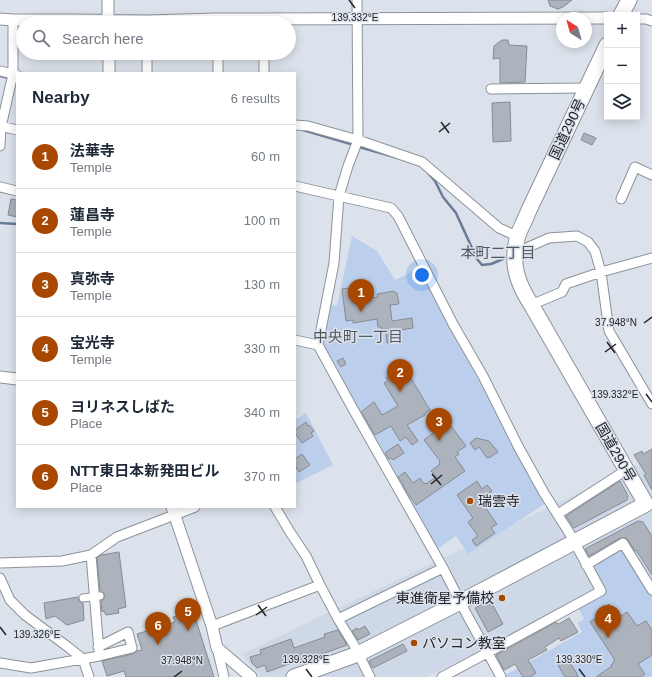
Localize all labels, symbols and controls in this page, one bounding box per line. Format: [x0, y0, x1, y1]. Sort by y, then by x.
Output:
text: 139.332°E [332, 12, 379, 23]
north arrow [556, 12, 592, 48]
map controls [604, 12, 640, 120]
button: + [604, 12, 640, 48]
search box [16, 16, 296, 60]
icon: search [30, 27, 52, 49]
text: Search here [62, 30, 144, 47]
button: − [604, 48, 640, 84]
button: layers [604, 84, 640, 120]
text: Nearby [32, 88, 90, 107]
text: 6 results [231, 91, 280, 106]
street label: 国道290号 [546, 96, 588, 162]
text: 法華寺 [70, 142, 115, 159]
text: 1 [41, 149, 49, 164]
text: 60 m [251, 149, 280, 164]
text: Temple [70, 160, 112, 175]
text: 蓮昌寺 [70, 206, 115, 223]
text: 2 [41, 213, 49, 228]
text: 100 m [244, 213, 280, 228]
text: Temple [70, 224, 112, 239]
district label: 本町二丁目 [460, 244, 536, 261]
your location [412, 265, 432, 285]
text: 真弥寺 [70, 270, 115, 287]
text: 3 [41, 277, 49, 292]
text: 130 m [244, 277, 280, 292]
pin: 1 [348, 279, 374, 312]
text: Temple [70, 288, 112, 303]
text: 37.948°N [595, 317, 637, 328]
district label: 中央町一丁目 [313, 328, 403, 345]
text: 宝光寺 [70, 334, 115, 351]
text: 4 [41, 341, 49, 356]
text: 330 m [244, 341, 280, 356]
text: Temple [70, 352, 112, 367]
pin: 2 [387, 359, 413, 392]
text: 139.332°E [592, 389, 639, 400]
text: ヨリネスしばた [70, 398, 175, 415]
text: 5 [41, 405, 49, 420]
text: 340 m [244, 405, 280, 420]
pin: 3 [426, 408, 452, 441]
text: Place [70, 416, 103, 431]
street label: 国道290号 [593, 420, 639, 484]
text: NTT東日本新発田ビル [70, 462, 219, 479]
text: 6 [41, 469, 49, 484]
text: 370 m [244, 469, 280, 484]
text: Place [70, 480, 103, 495]
place label: 瑞雲寺 [478, 493, 520, 509]
marker: 瑞雲寺 [465, 496, 475, 506]
place label: 東進衛星予備校 [396, 590, 494, 606]
marker: 東進衛星予備校 [497, 593, 507, 603]
pin: 5 [175, 598, 201, 631]
pin: 4 [595, 605, 621, 638]
pin: 6 [145, 612, 171, 645]
text: 139.326°E [14, 629, 61, 640]
place label: パソコン教室 [422, 635, 506, 651]
marker: パソコン教室 [409, 638, 419, 648]
text: 139.328°E [283, 654, 330, 665]
text: 139.330°E [556, 654, 603, 665]
text: 37.948°N [161, 655, 203, 666]

